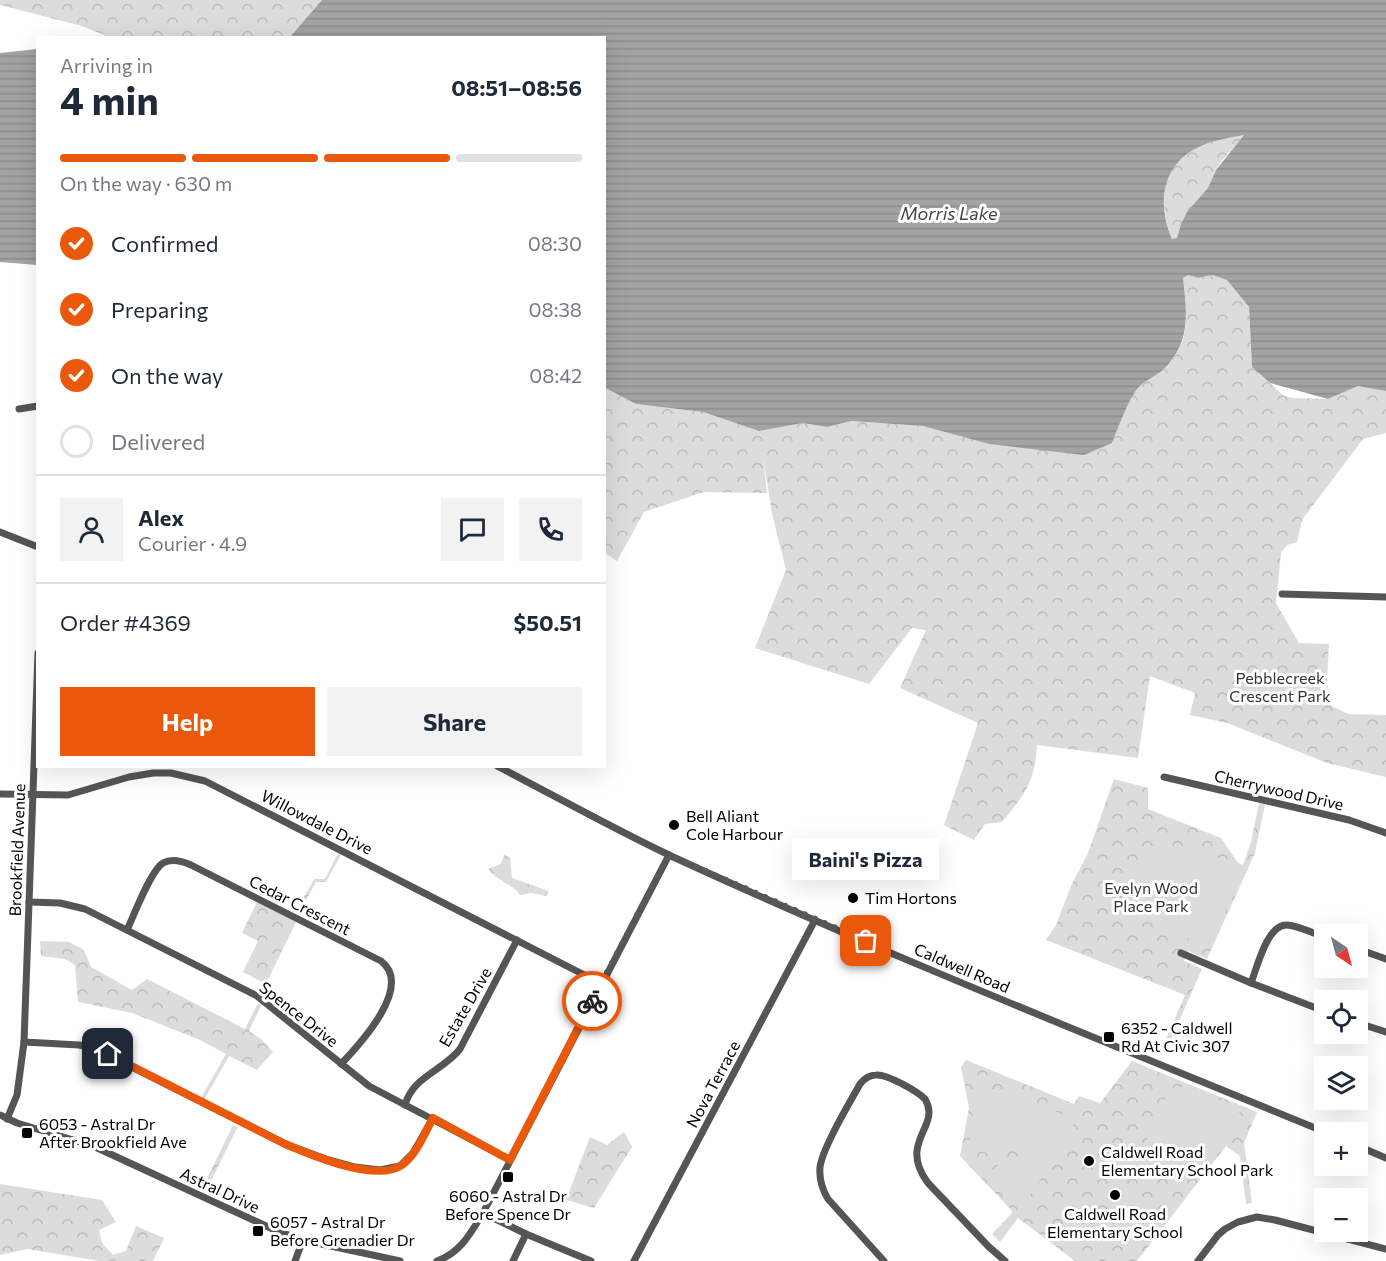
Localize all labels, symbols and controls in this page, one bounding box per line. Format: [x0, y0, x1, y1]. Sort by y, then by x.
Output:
text: Arriving in [60, 53, 153, 77]
text: 08:51–08:56 [451, 74, 582, 101]
text: 4 min [60, 75, 159, 123]
text: On the way · 630 m [60, 171, 232, 195]
water label: Morris Lake [900, 202, 998, 224]
icon: check [60, 227, 93, 260]
text: Confirmed [111, 230, 218, 257]
text: 08:30 [528, 231, 582, 255]
icon: check [60, 293, 93, 326]
text: Preparing [111, 296, 208, 323]
text: 08:38 [529, 297, 582, 321]
icon: check [60, 359, 93, 392]
text: On the way [111, 362, 223, 389]
text: 08:42 [529, 363, 582, 387]
text: Delivered [111, 428, 205, 455]
button: person [60, 498, 123, 561]
button: chat [441, 498, 504, 561]
button: phone [519, 498, 582, 561]
text: Alex [138, 504, 184, 531]
text: Courier · 4.9 [138, 531, 247, 555]
text: Order #4369 [60, 609, 191, 636]
text: $50.51 [514, 609, 582, 636]
park label: Pebblecreek Crescent Park [1229, 668, 1331, 705]
button: Help [60, 687, 315, 756]
button: Share [327, 687, 582, 756]
street label: Cherrywood Drive [1213, 765, 1346, 814]
street label: Brookfield Avenue [5, 783, 28, 917]
street label: Willowdale Drive [258, 785, 376, 858]
place label: Bell Aliant Cole Harbour [686, 806, 784, 843]
marker: Bell Aliant Cole Harbour [667, 818, 681, 832]
callout: Baini's Pizza [792, 839, 940, 881]
text: Baini's Pizza [809, 847, 922, 871]
street label: Cedar Crescent [246, 871, 355, 938]
park label: Evelyn Wood Place Park [1104, 878, 1198, 915]
place label: Tim Hortons [865, 888, 957, 907]
marker: Tim Hortons [846, 891, 860, 905]
pin [840, 915, 891, 966]
icon: bag [849, 924, 882, 957]
north arrow [1314, 924, 1368, 978]
map controls [1314, 924, 1368, 1242]
street label: Caldwell Road [911, 939, 1013, 996]
street label: Estate Drive [434, 964, 495, 1050]
courier [562, 971, 622, 1031]
street label: Spence Drive [256, 977, 342, 1050]
icon: bike [576, 985, 609, 1018]
button: locate [1314, 990, 1368, 1044]
place label: 6352 - Caldwell Rd At Civic 307 [1121, 1018, 1232, 1055]
pin [82, 1028, 133, 1079]
marker: 6352 - Caldwell Rd At Civic 307 [1102, 1030, 1116, 1044]
icon: home [91, 1037, 124, 1070]
street label: Nova Terrace [682, 1037, 743, 1130]
button: layers [1314, 1056, 1368, 1110]
place label: 6053 - Astral Dr After Brookfield Ave [39, 1114, 187, 1151]
button: + [1314, 1122, 1368, 1176]
marker: 6053 - Astral Dr After Brookfield Ave [20, 1126, 34, 1140]
place label: Caldwell Road Elementary School Park [1101, 1142, 1274, 1179]
marker: Caldwell Road Elementary School Park [1082, 1154, 1096, 1168]
street label: Astral Drive [178, 1163, 263, 1216]
marker: 6060 - Astral Dr Before Spence Dr [501, 1170, 515, 1184]
place label: 6060 - Astral Dr Before Spence Dr [445, 1186, 572, 1223]
marker: Caldwell Road Elementary School [1108, 1188, 1122, 1202]
button: − [1314, 1188, 1368, 1242]
place label: Caldwell Road Elementary School [1047, 1204, 1183, 1241]
place label: 6057 - Astral Dr Before Grenadier Dr [270, 1212, 416, 1249]
marker: 6057 - Astral Dr Before Grenadier Dr [251, 1224, 265, 1238]

